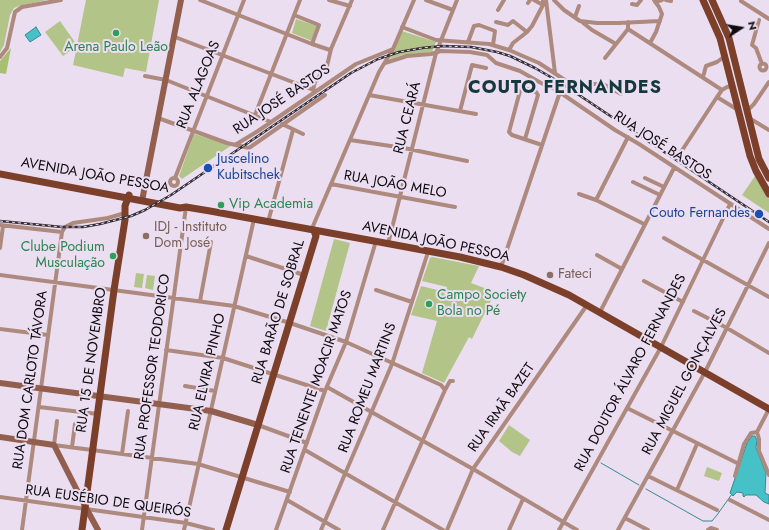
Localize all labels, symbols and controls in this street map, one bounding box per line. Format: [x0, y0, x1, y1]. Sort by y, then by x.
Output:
north arrow [721, 8, 761, 48]
text: N [744, 20, 761, 31]
marker: Arena Paulo Leão [111, 28, 121, 38]
street label: RUA ALAGOAS [174, 39, 224, 131]
place label: Arena Paulo Leão [64, 40, 168, 56]
street label: RUA JOSÉ BASTOS [230, 61, 334, 139]
district label: COUTO FERNANDES [468, 78, 662, 100]
street label: RUA CEARÁ [391, 80, 425, 156]
street label: RUA JOSÉ BASTOS [610, 108, 714, 184]
place label: Juscelino Kubitschek [217, 152, 280, 184]
street label: AVENIDA JOÃO PESSOA [20, 155, 170, 197]
marker: Juscelino Kubitschek [202, 162, 214, 174]
street label: RUA JOÃO MELO [342, 168, 448, 202]
place label: Vip Academia [229, 197, 313, 213]
marker: Vip Academia [216, 200, 226, 210]
place label: Couto Fernandes [649, 206, 750, 222]
marker: Couto Fernandes [753, 208, 765, 220]
street label: AVENIDA JOÃO PESSOA [361, 218, 511, 266]
place label: IDJ - Instituto Dom José [154, 220, 227, 252]
marker: IDJ - Instituto Dom José [141, 231, 151, 241]
street label: RUA BARÃO DE SOBRAL [249, 238, 309, 386]
place label: Clube Podium Musculação [21, 240, 105, 272]
marker: Clube Podium Musculação [108, 251, 118, 261]
place label: Fateci [558, 267, 592, 283]
marker: Fateci [545, 270, 555, 280]
street label: RUA DOUTOR ÁLVARO FERNANDES [572, 271, 690, 475]
street label: RUA PROFESSOR TEODORICO [132, 273, 174, 461]
street label: RUA 15 DE NOVEMBRO [73, 286, 111, 434]
street label: RUA TENENTE MOACIR MATOS [278, 288, 356, 476]
place label: Campo Society Bola no Pé [437, 288, 526, 320]
street label: RUA DOM CARLOTO TÁVORA [10, 290, 52, 470]
marker: Campo Society Bola no Pé [424, 299, 434, 309]
street label: RUA MIGUEL GONÇALVES [639, 306, 731, 458]
street label: RUA ELVIRA PINHO [186, 312, 230, 432]
street label: RUA ROMEU MARTINS [335, 321, 401, 455]
street label: RUA IRMÃ BAZET [465, 360, 539, 456]
street label: RUA EUSÉBIO DE QUEIRÓS [24, 482, 192, 522]

